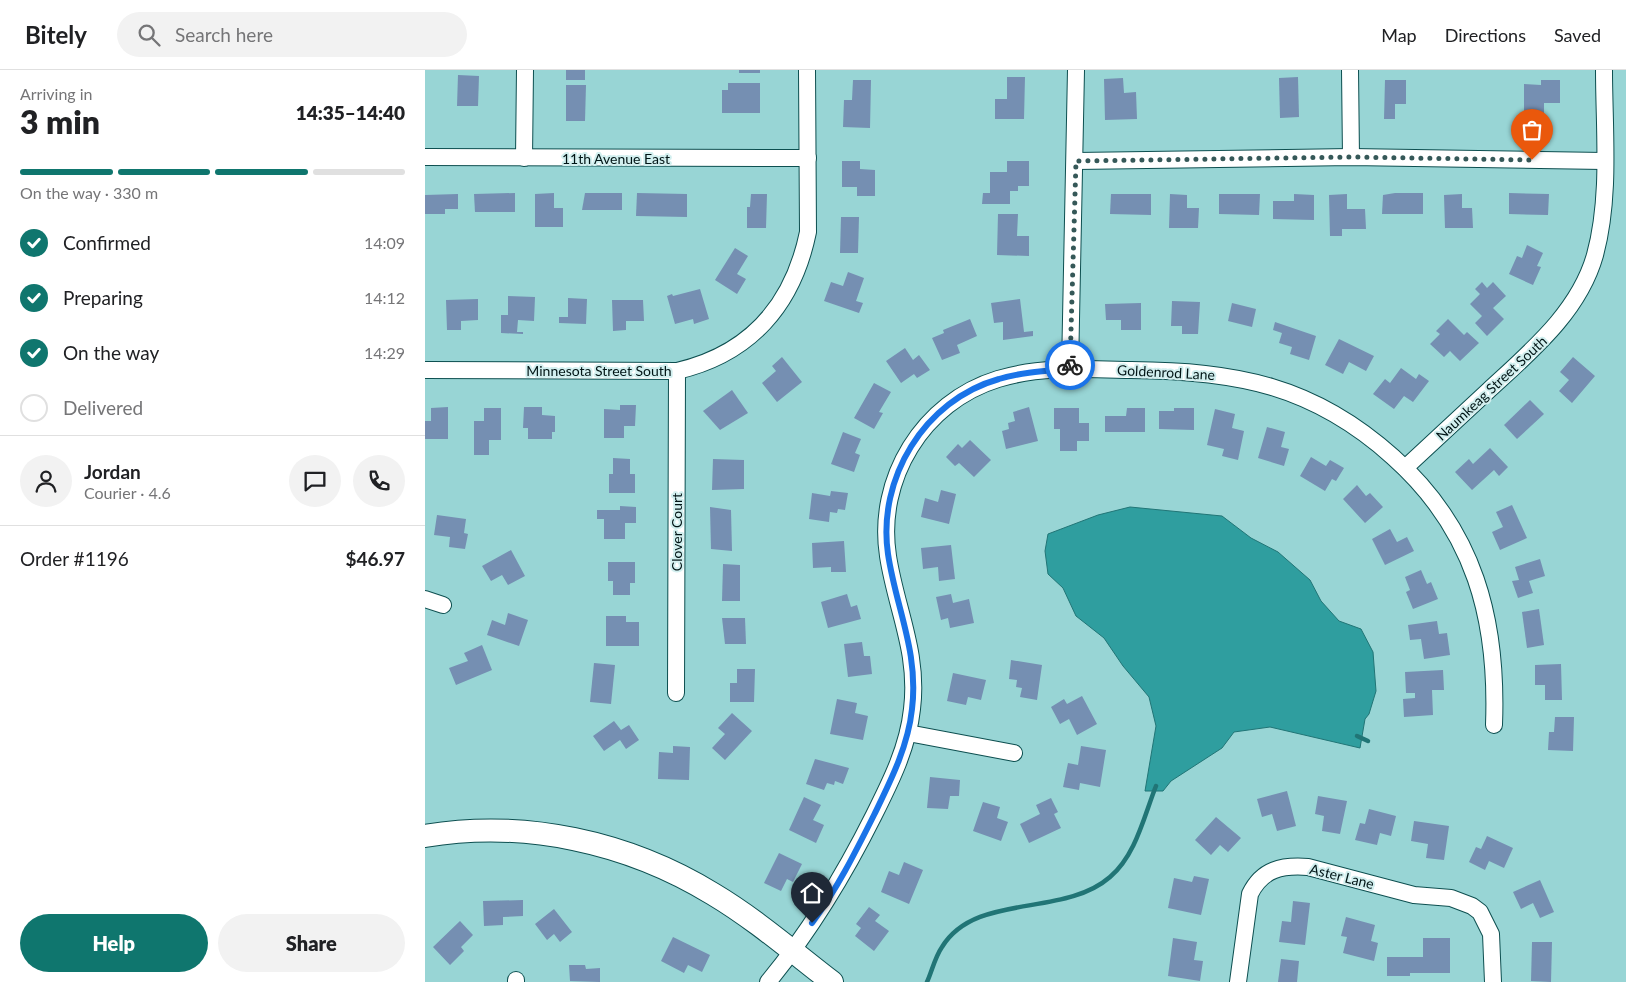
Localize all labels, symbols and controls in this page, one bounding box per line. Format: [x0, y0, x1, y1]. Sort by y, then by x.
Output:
search box [117, 12, 467, 57]
text: Bitely [25, 20, 87, 49]
icon: search [135, 21, 163, 49]
text: Search here [175, 23, 273, 46]
text: Map [1381, 24, 1417, 46]
text: Directions [1445, 24, 1526, 46]
text: Saved [1554, 24, 1601, 46]
text: Arriving in [20, 84, 93, 103]
text: 14:35–14:40 [296, 101, 405, 124]
text: 3 min [20, 102, 100, 141]
pin [1511, 109, 1553, 160]
icon: bag [1518, 116, 1546, 144]
street label: 11th Avenue East [562, 150, 670, 167]
text: On the way · 330 m [20, 183, 158, 202]
icon: check [20, 229, 48, 257]
text: Confirmed [63, 231, 151, 254]
text: 14:09 [364, 233, 405, 252]
icon: check [20, 284, 48, 312]
text: Preparing [63, 286, 143, 309]
text: 14:12 [364, 288, 405, 307]
street label: Naumkeag Street South [1432, 332, 1550, 444]
icon: check [20, 339, 48, 367]
courier [1045, 340, 1095, 390]
text: On the way [63, 341, 159, 364]
text: 14:29 [364, 343, 405, 362]
icon: bike [1056, 351, 1084, 379]
street label: Goldenrod Lane [1117, 361, 1215, 383]
street label: Minnesota Street South [526, 362, 672, 379]
text: Delivered [63, 396, 143, 419]
button: person [20, 455, 72, 507]
button: chat [289, 455, 341, 507]
button: phone [353, 455, 405, 507]
text: Jordan [84, 460, 141, 483]
text: Courier · 4.6 [84, 483, 171, 502]
street label: Clover Court [668, 493, 685, 571]
text: Order #1196 [20, 547, 129, 570]
text: $46.97 [345, 547, 405, 570]
street label: Aster Lane [1308, 860, 1376, 892]
pin [791, 872, 833, 923]
icon: home [798, 879, 826, 907]
button: Help [20, 914, 208, 972]
button: Share [218, 914, 405, 972]

